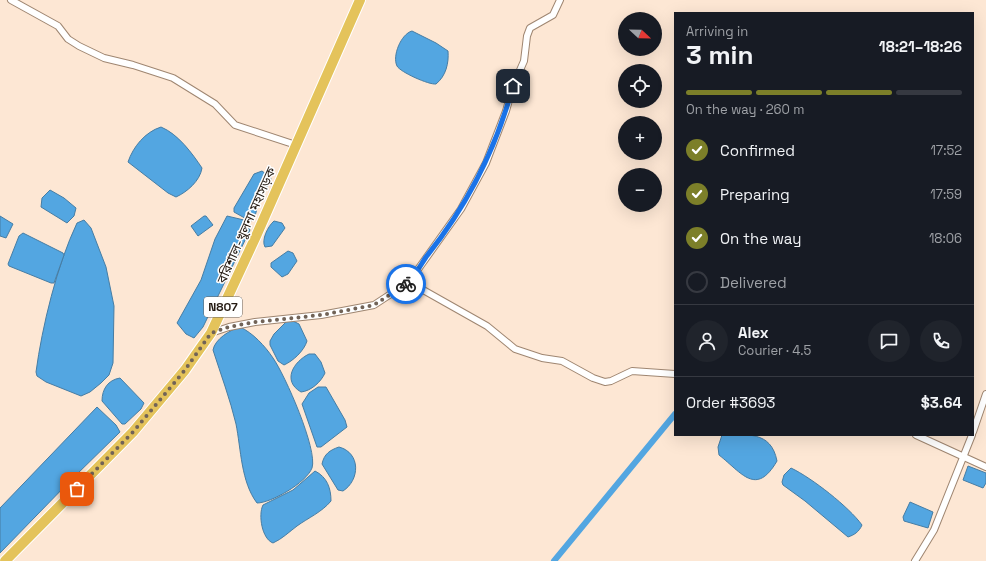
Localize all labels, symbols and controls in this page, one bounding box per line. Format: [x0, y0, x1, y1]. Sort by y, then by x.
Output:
north arrow [618, 12, 662, 56]
map controls [618, 12, 662, 212]
text: Arriving in [686, 23, 748, 40]
text: 18:21–18:26 [879, 37, 962, 56]
text: 3 min [686, 38, 754, 72]
button: locate [618, 64, 662, 108]
pin [496, 69, 530, 103]
icon: home [502, 75, 524, 97]
text: On the way · 260 m [686, 101, 804, 118]
button: + [618, 116, 662, 160]
icon: check [686, 139, 708, 161]
text: Confirmed [720, 141, 795, 160]
text: 17:52 [930, 142, 962, 159]
street label: বরিশাল-খুলনা মহাসড়ক [213, 164, 280, 287]
button: − [618, 168, 662, 212]
icon: check [686, 183, 708, 205]
text: Preparing [720, 185, 790, 204]
text: 17:59 [930, 186, 962, 203]
icon: check [686, 227, 708, 249]
text: On the way [720, 229, 801, 248]
text: 18:06 [929, 230, 962, 247]
courier [386, 264, 426, 304]
icon: bike [395, 273, 417, 295]
text: Delivered [720, 273, 787, 292]
road number: N807 [204, 297, 242, 317]
button: person [686, 320, 728, 362]
button: chat [868, 320, 910, 362]
button: phone [920, 320, 962, 362]
text: Alex [738, 323, 769, 342]
text: Courier · 4.5 [738, 342, 811, 359]
text: Order #3693 [686, 393, 775, 412]
text: $3.64 [921, 393, 962, 412]
pin [60, 472, 94, 506]
icon: bag [66, 478, 88, 500]

